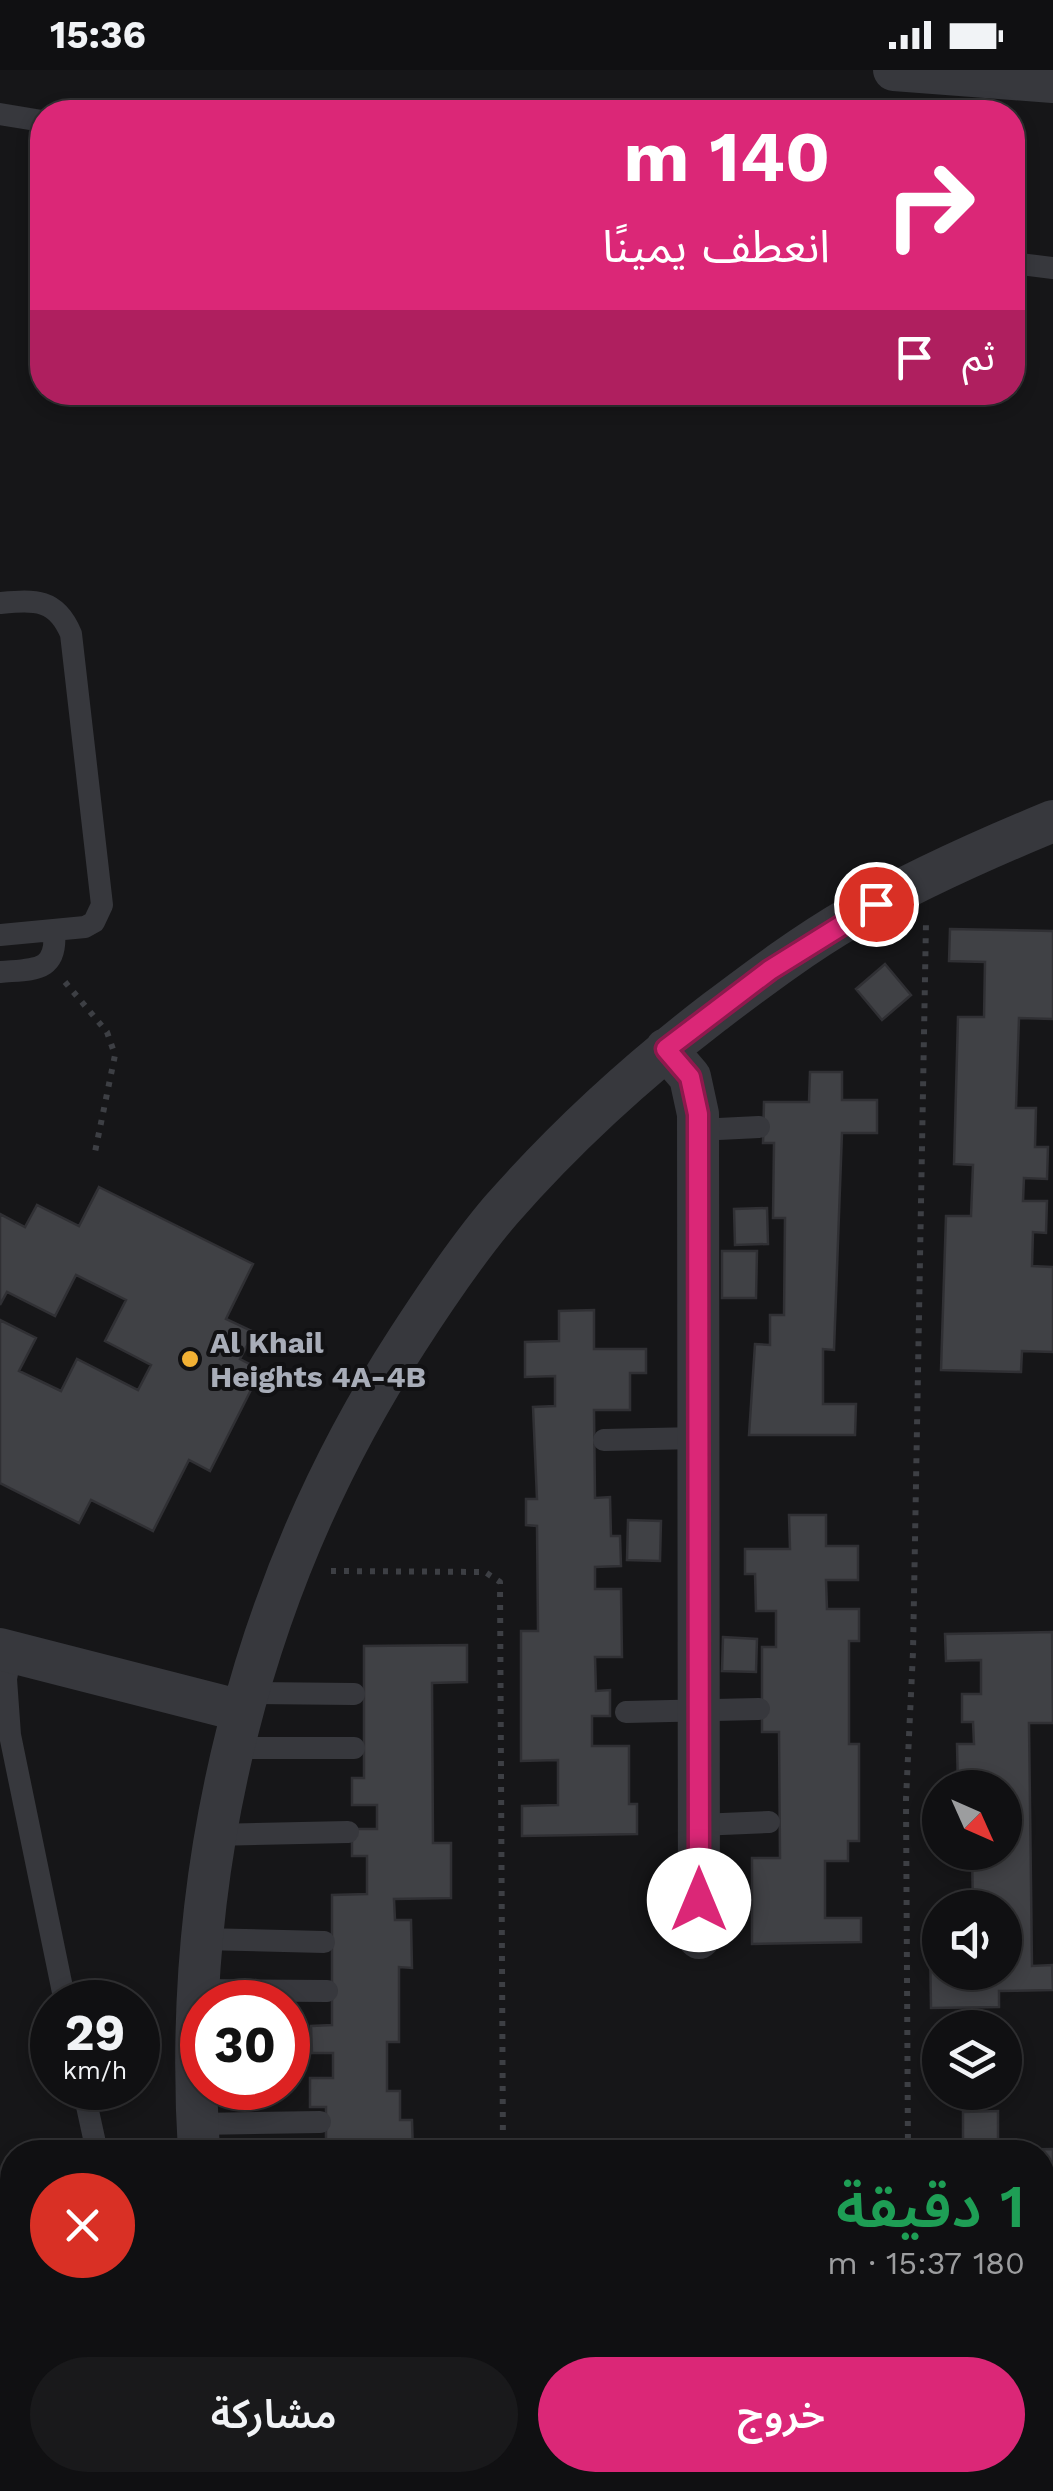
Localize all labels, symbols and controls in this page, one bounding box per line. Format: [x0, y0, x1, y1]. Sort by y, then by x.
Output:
text: 15:36 [50, 13, 146, 57]
text: 140 m [624, 116, 830, 198]
icon: right [865, 140, 995, 270]
text: انعطف يمينًا [602, 220, 830, 273]
icon: arrive [887, 330, 942, 385]
text: ثم [962, 335, 995, 379]
pin [834, 862, 919, 947]
icon: arrive [849, 877, 904, 932]
place label: Al Khail Heights 4A-4B [210, 1325, 426, 1394]
marker: Al Khail Heights 4A-4B [179, 1348, 201, 1370]
north arrow [922, 1770, 1022, 1870]
map controls [922, 1770, 1022, 2110]
position arrow [647, 1848, 751, 1952]
button: sound [922, 1890, 1022, 1990]
speed limit sign: 30 [180, 1980, 310, 2110]
text: 29 [65, 2003, 125, 2062]
button: layers [922, 2010, 1022, 2110]
text: km/h [63, 2056, 127, 2085]
text: 1 دقيقة [836, 2171, 1025, 2242]
button: close [30, 2173, 135, 2278]
text: 180 m · 15:37 [827, 2244, 1025, 2282]
button: مشاركة [30, 2357, 518, 2472]
button: خروج [538, 2357, 1025, 2472]

